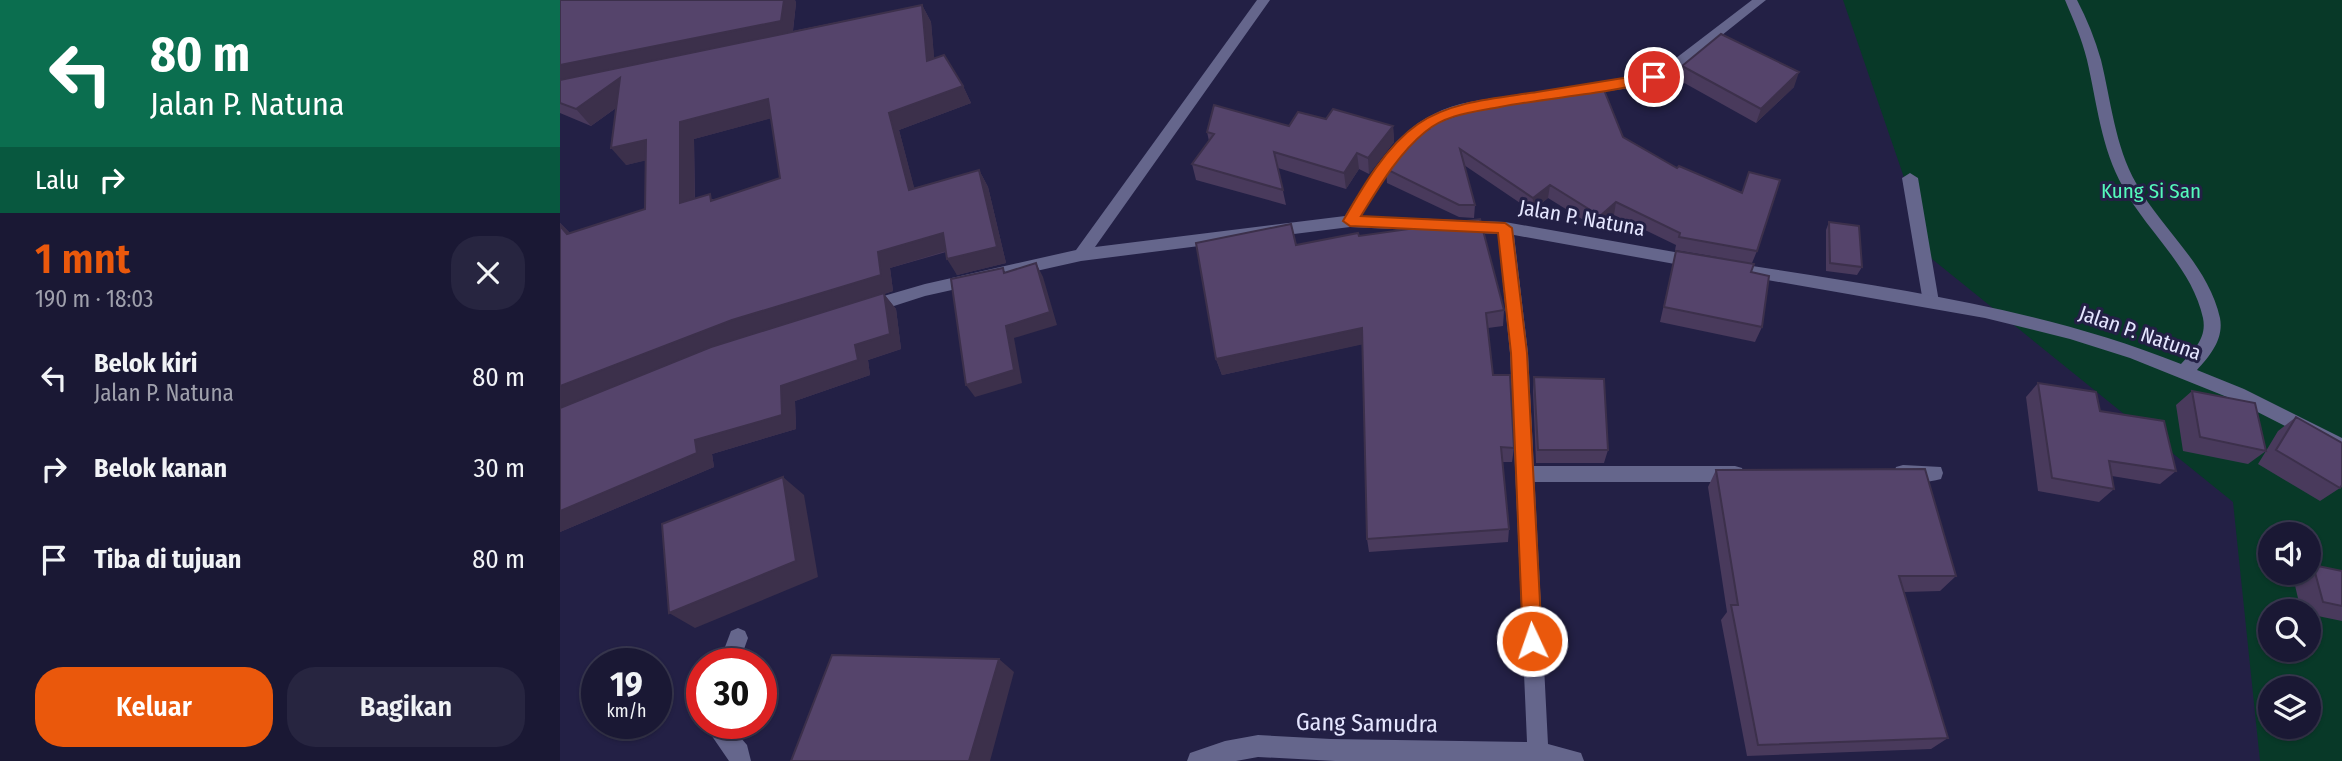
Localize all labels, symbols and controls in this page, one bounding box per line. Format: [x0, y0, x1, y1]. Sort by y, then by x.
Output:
text: 80 m [150, 25, 250, 84]
icon: left [35, 28, 126, 119]
pin [1624, 47, 1684, 107]
icon: arrive [1635, 58, 1673, 96]
text: Jalan P. Natuna [150, 85, 345, 123]
icon: right [93, 161, 131, 199]
text: Lalu [35, 165, 79, 196]
park label: Kung Si San [2101, 178, 2201, 204]
street label: Jalan P. Natuna [1517, 194, 1647, 242]
text: 1 mnt [35, 234, 130, 284]
button: close [451, 236, 525, 310]
text: 190 m · 18:03 [35, 285, 153, 313]
street label: Jalan P. Natuna [2075, 300, 2205, 366]
text: Belok kiri [94, 348, 197, 379]
icon: left [35, 359, 73, 397]
text: 80 m [472, 362, 525, 393]
text: Jalan P. Natuna [94, 379, 234, 407]
icon: right [35, 450, 73, 488]
text: Belok kanan [94, 453, 227, 484]
text: 30 m [474, 453, 525, 484]
map controls [2258, 522, 2321, 739]
button: sound [2258, 522, 2321, 585]
icon: arrive [35, 541, 73, 579]
text: Tiba di tujuan [94, 544, 241, 575]
text: 80 m [472, 544, 525, 575]
button: search [2258, 599, 2321, 662]
position arrow [1495, 604, 1569, 678]
speed limit sign: 30 [686, 648, 777, 739]
text: 19 [610, 663, 643, 705]
button: Keluar [35, 667, 273, 747]
button: Bagikan [287, 667, 525, 747]
button: layers [2258, 676, 2321, 739]
text: km/h [606, 700, 647, 722]
street label: Gang Samudra [1296, 708, 1438, 738]

